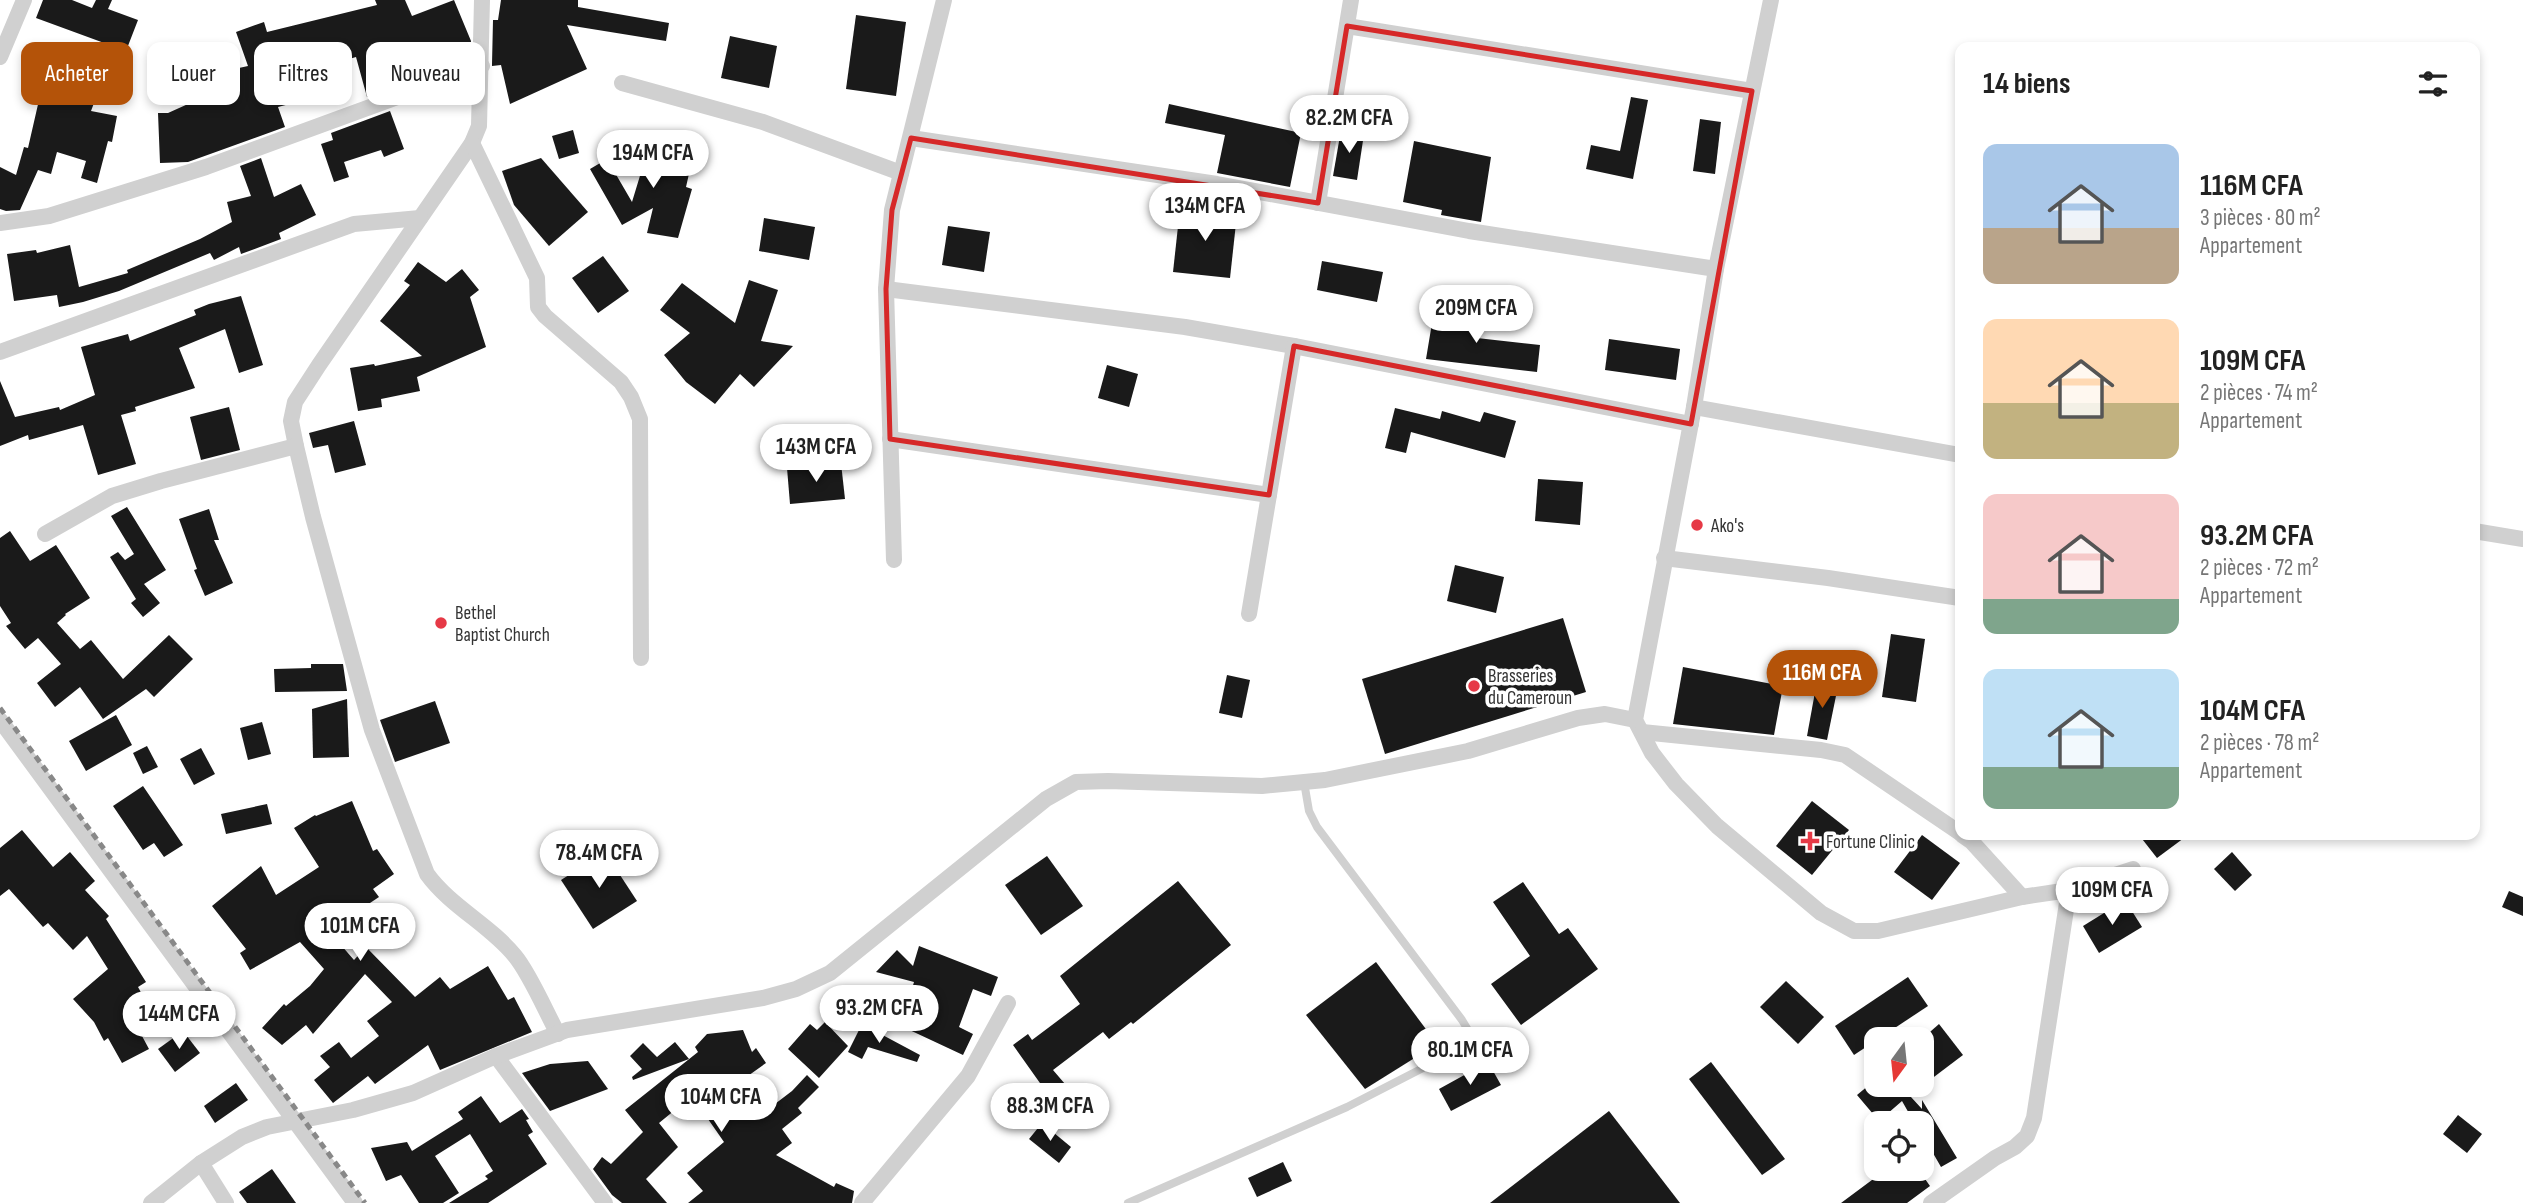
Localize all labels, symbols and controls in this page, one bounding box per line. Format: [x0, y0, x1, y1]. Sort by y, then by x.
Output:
chip: Acheter [21, 42, 133, 105]
chip: Louer [147, 42, 240, 105]
chip: Filtres [254, 42, 352, 105]
chip: Nouveau [366, 42, 485, 105]
icon: filters [2414, 65, 2452, 103]
text: 14 biens [1983, 66, 2070, 102]
pin: 82.2M CFA [1269, 96, 1429, 155]
text: 82.2M CFA [1306, 104, 1392, 132]
pin: 194M CFA [581, 130, 725, 190]
text: 194M CFA [613, 139, 693, 167]
text: 116M CFA [2200, 168, 2303, 204]
icon: home [2039, 172, 2123, 256]
pin: 134M CFA [1133, 184, 1277, 243]
text: 134M CFA [1165, 192, 1245, 220]
text: 3 pièces · 80 m² [2200, 204, 2321, 232]
text: Appartement [2200, 232, 2302, 260]
pin: 209M CFA [1404, 286, 1548, 345]
text: 209M CFA [1435, 294, 1517, 322]
text: 109M CFA [2200, 343, 2305, 379]
icon: home [2039, 347, 2123, 431]
text: 2 pièces · 74 m² [2200, 379, 2318, 407]
text: Appartement [2200, 407, 2302, 435]
pin: 143M CFA [744, 424, 888, 484]
text: 143M CFA [776, 433, 856, 461]
place label: Ako's [1710, 515, 1744, 538]
marker: Ako's [1689, 517, 1705, 533]
text: 93.2M CFA [2200, 518, 2313, 554]
icon: home [2039, 522, 2123, 606]
text: 2 pièces · 72 m² [2200, 554, 2319, 582]
text: Appartement [2200, 582, 2302, 610]
place label: Bethel Baptist Church [455, 602, 550, 647]
marker: Bethel Baptist Church [433, 615, 449, 631]
pin: 116M CFA [1750, 650, 1894, 710]
text: 116M CFA [1783, 659, 1861, 687]
place label: Brasseries du Cameroun [1488, 665, 1572, 710]
marker: Brasseries du Cameroun [1466, 678, 1482, 694]
text: 104M CFA [2200, 693, 2305, 729]
icon: home [2039, 697, 2123, 781]
text: 2 pièces · 78 m² [2200, 729, 2319, 757]
text: Appartement [2200, 757, 2302, 785]
pin: 78.4M CFA [519, 830, 679, 890]
marker: Fortune Clinic [1800, 831, 1820, 851]
place label: Fortune Clinic [1826, 831, 1915, 854]
text: 78.4M CFA [556, 839, 642, 867]
pin: 109M CFA [2040, 867, 2184, 927]
text: 109M CFA [2072, 876, 2152, 904]
pin: 101M CFA [288, 904, 432, 963]
text: 101M CFA [321, 912, 399, 940]
pin: 93.2M CFA [799, 986, 959, 1045]
pin: 144M CFA [107, 992, 251, 1051]
text: 93.2M CFA [836, 994, 922, 1022]
text: 144M CFA [139, 1000, 219, 1028]
north arrow [1864, 1027, 1934, 1097]
map controls [1864, 1027, 1934, 1181]
pin: 80.1M CFA [1390, 1028, 1550, 1087]
text: 80.1M CFA [1427, 1036, 1513, 1064]
pin: 104M CFA [649, 1074, 793, 1134]
text: 104M CFA [681, 1083, 761, 1111]
pin: 88.3M CFA [970, 1084, 1130, 1143]
text: 88.3M CFA [1006, 1092, 1094, 1120]
button: locate [1864, 1111, 1934, 1181]

